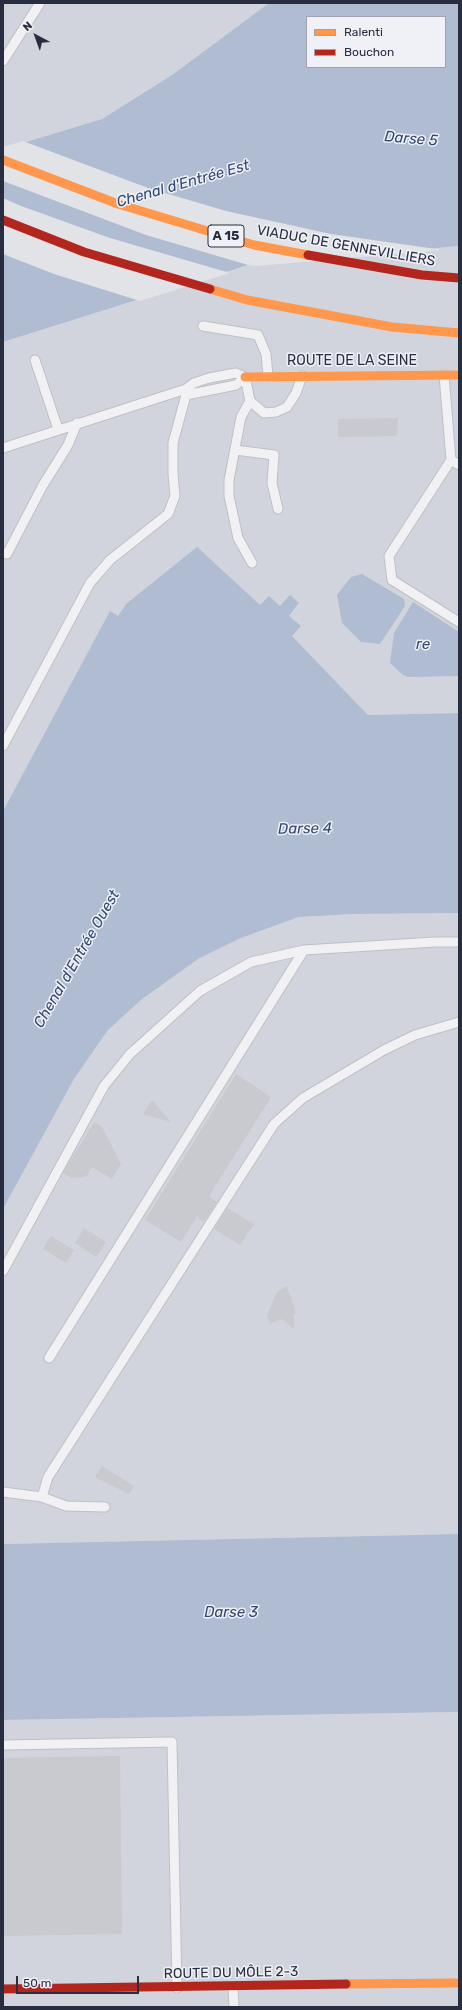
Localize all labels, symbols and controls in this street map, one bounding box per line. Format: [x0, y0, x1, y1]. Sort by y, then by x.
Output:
north arrow [16, 16, 56, 56]
legend [306, 16, 446, 68]
text: N [21, 19, 35, 34]
text: Ralenti [344, 25, 383, 39]
text: Bouchon [344, 45, 394, 59]
water label: Darse 5 [384, 128, 438, 150]
water label: Chenal d'Entrée Est [115, 156, 251, 212]
street label: VIADUC DE GENNEVILLIERS [255, 222, 437, 270]
road number: A 15 [208, 225, 244, 247]
street label: ROUTE DE LA SEINE [287, 353, 417, 369]
water label: re [416, 636, 430, 654]
water label: Darse 4 [278, 820, 332, 838]
water label: Chenal d'Entrée Ouest [30, 887, 124, 1031]
water label: Darse 3 [204, 1604, 258, 1622]
street label: ROUTE DU MÔLE 2-3 [164, 1963, 298, 1983]
scale bar [18, 1968, 141, 1994]
text: 50 m [23, 1976, 51, 1990]

